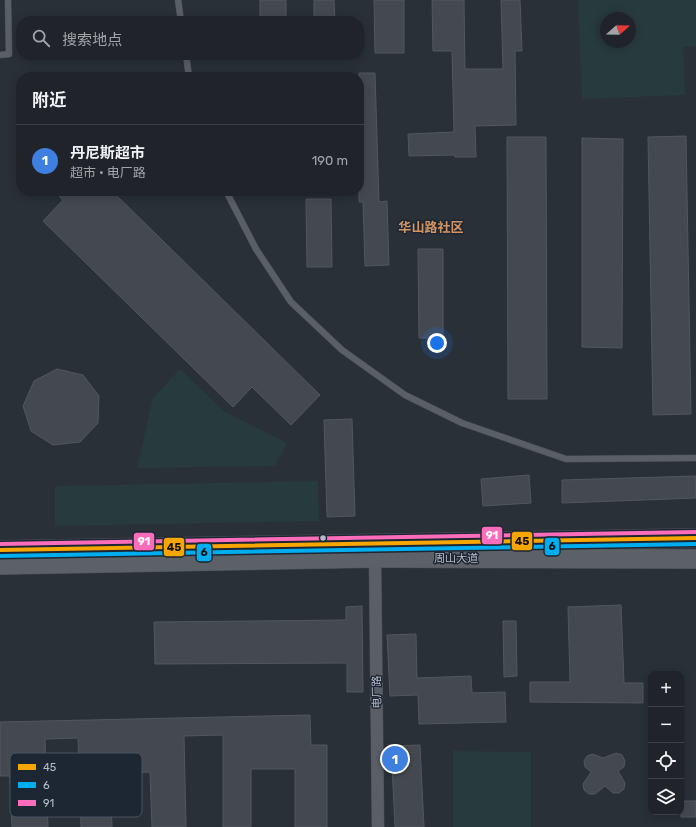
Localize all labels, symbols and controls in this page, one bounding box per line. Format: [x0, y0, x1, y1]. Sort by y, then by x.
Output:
north arrow [600, 12, 636, 48]
search box [16, 16, 364, 60]
icon: search [30, 27, 52, 49]
text: 搜索地点 [62, 31, 122, 49]
text: 附近 [32, 90, 66, 110]
text: 丹尼斯超市 [70, 144, 145, 162]
text: 1 [42, 153, 48, 168]
text: 190 m [312, 153, 348, 168]
text: 超市 · 电厂路 [70, 165, 146, 180]
district label: 华山路社区 [398, 220, 464, 235]
your location [427, 333, 447, 353]
line badge: 91 [481, 526, 503, 545]
text: 91 [486, 529, 498, 542]
line badge: 45 [511, 531, 533, 551]
line badge: 91 [133, 532, 155, 551]
unlabelled marker [318, 533, 328, 543]
text: 91 [138, 535, 150, 548]
text: 45 [515, 535, 529, 548]
line badge: 45 [163, 537, 185, 557]
line badge: 6 [544, 537, 560, 556]
text: 6 [548, 540, 556, 553]
text: 45 [167, 541, 181, 554]
line badge: 6 [196, 543, 212, 562]
text: 6 [200, 546, 208, 559]
street label: 周山大道 [434, 552, 478, 565]
map controls [648, 671, 684, 815]
button: + [648, 671, 684, 707]
street label: 电厂路 [370, 675, 384, 709]
button: − [648, 707, 684, 743]
button: locate [648, 743, 684, 779]
pin: 1 [382, 744, 408, 774]
legend [10, 753, 142, 817]
text: 45 [43, 761, 57, 774]
text: 6 [43, 779, 50, 792]
button: layers [648, 779, 684, 815]
text: 91 [43, 797, 54, 810]

